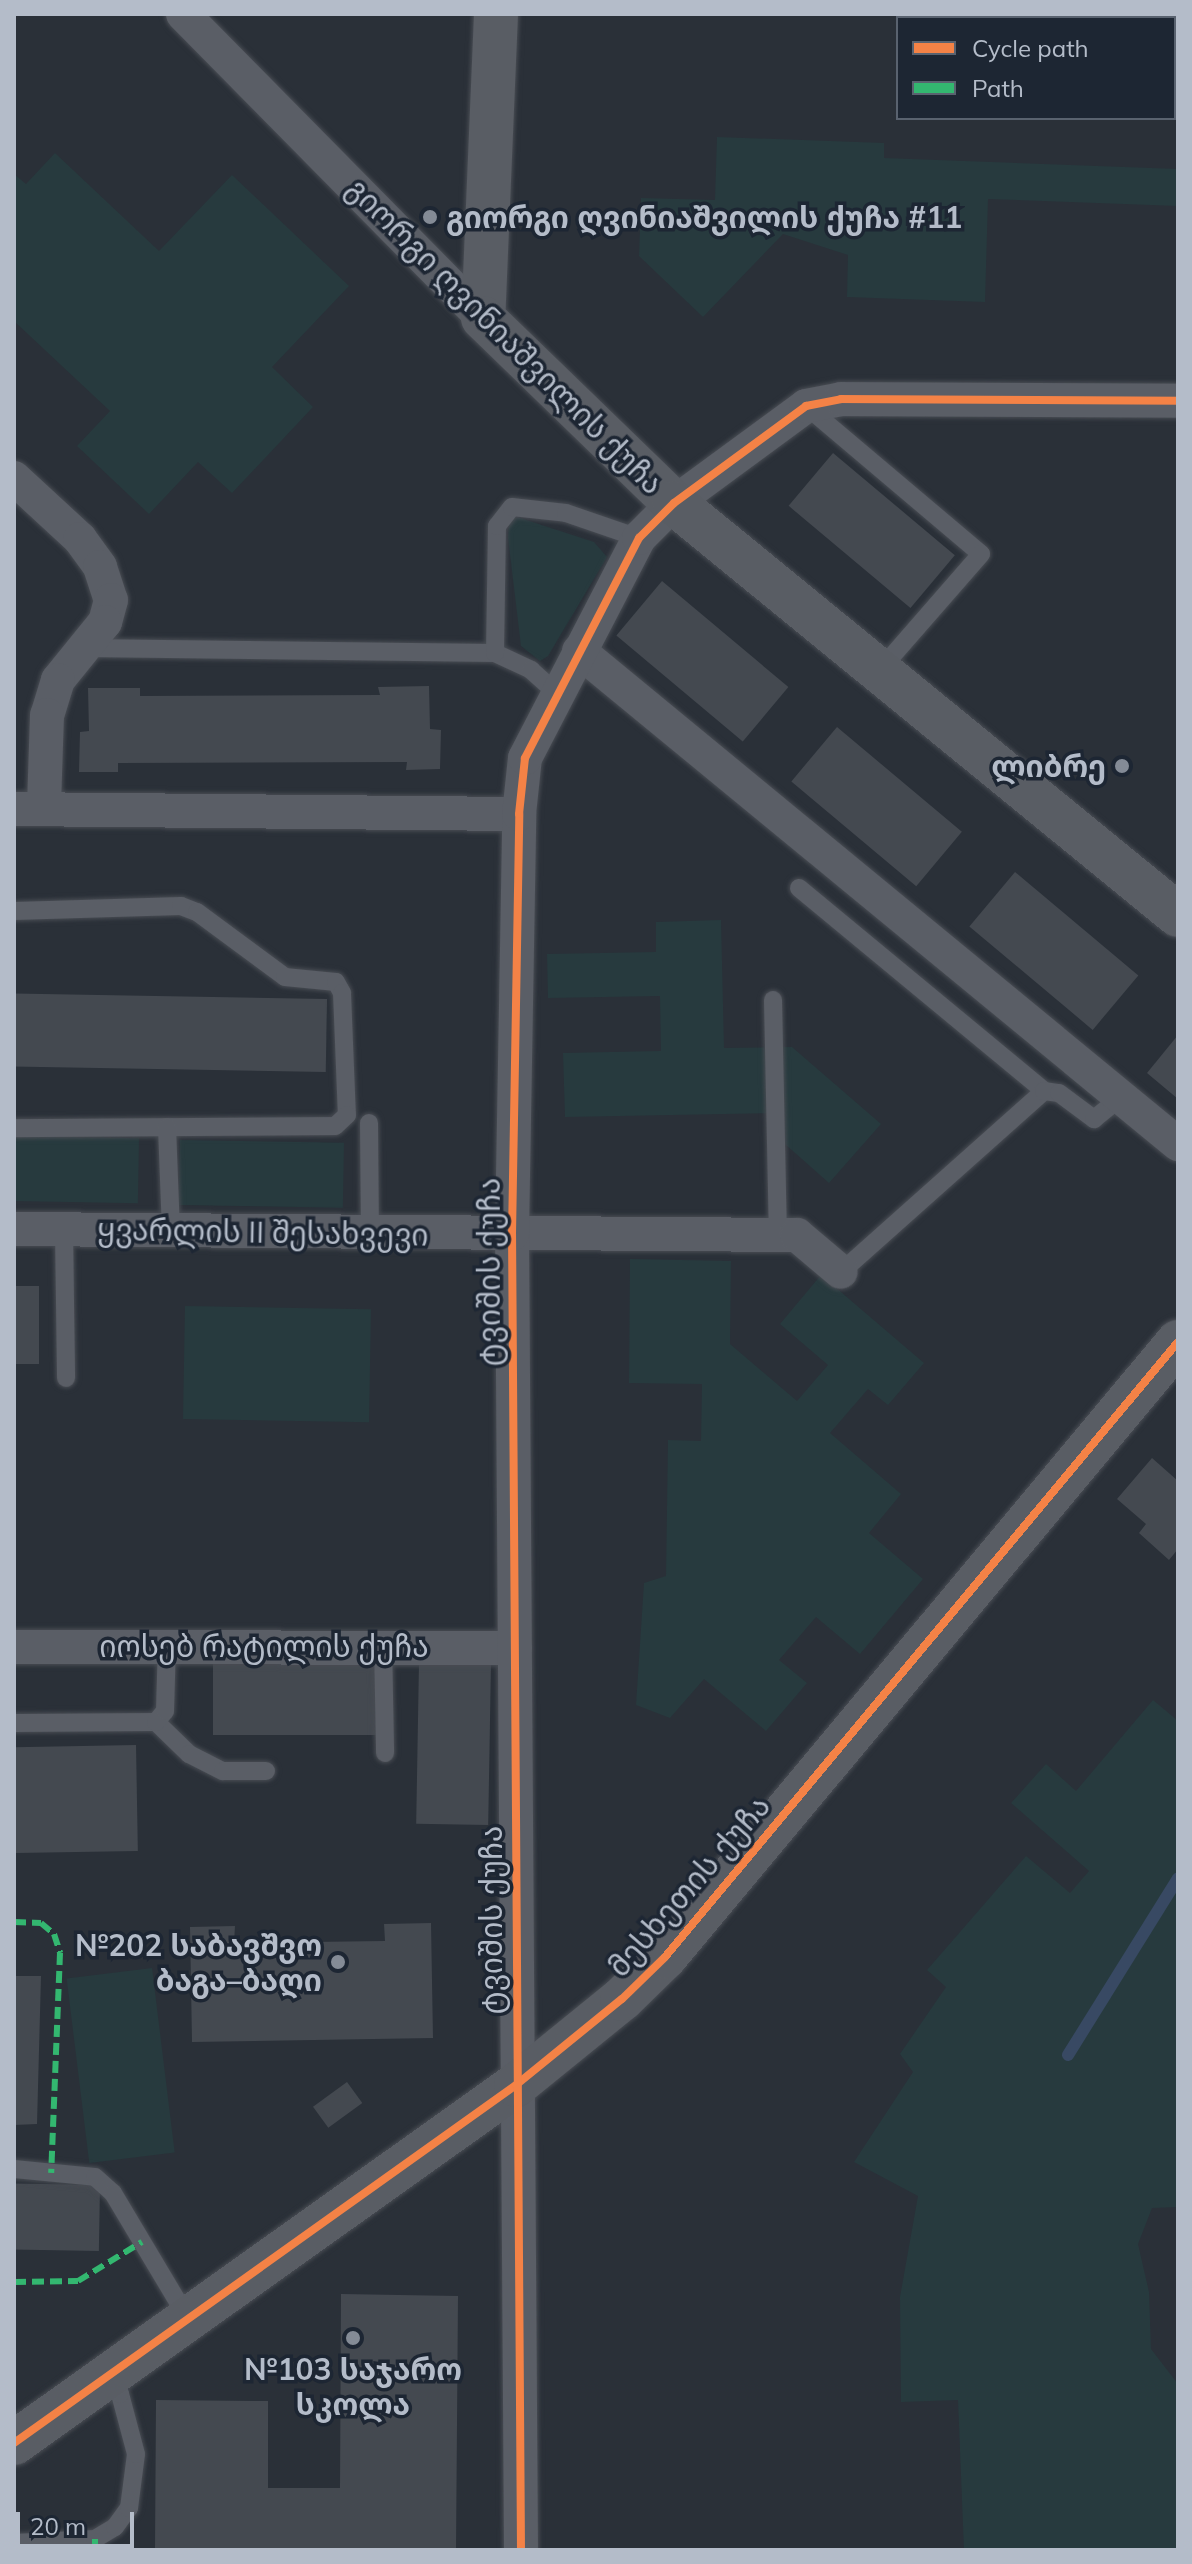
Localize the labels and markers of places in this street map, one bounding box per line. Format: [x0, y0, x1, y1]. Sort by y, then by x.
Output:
place label: გიორგი ღვინიაშვილის ქუჩა #11 [446, 199, 962, 235]
marker: გიორგი ღვინიაშვილის ქუჩა #11 [421, 208, 439, 226]
place label: ლიბრე [991, 748, 1106, 784]
marker: ლიბრე [1113, 757, 1131, 775]
place label: №202 საბავშვო ბაგა–ბაღი [75, 1927, 322, 1998]
marker: №202 საბავშვო ბაგა–ბაღი [329, 1953, 347, 1971]
marker: №103 საჯარო სკოლა [344, 2329, 362, 2347]
place label: №103 საჯარო სკოლა [244, 2351, 462, 2422]

